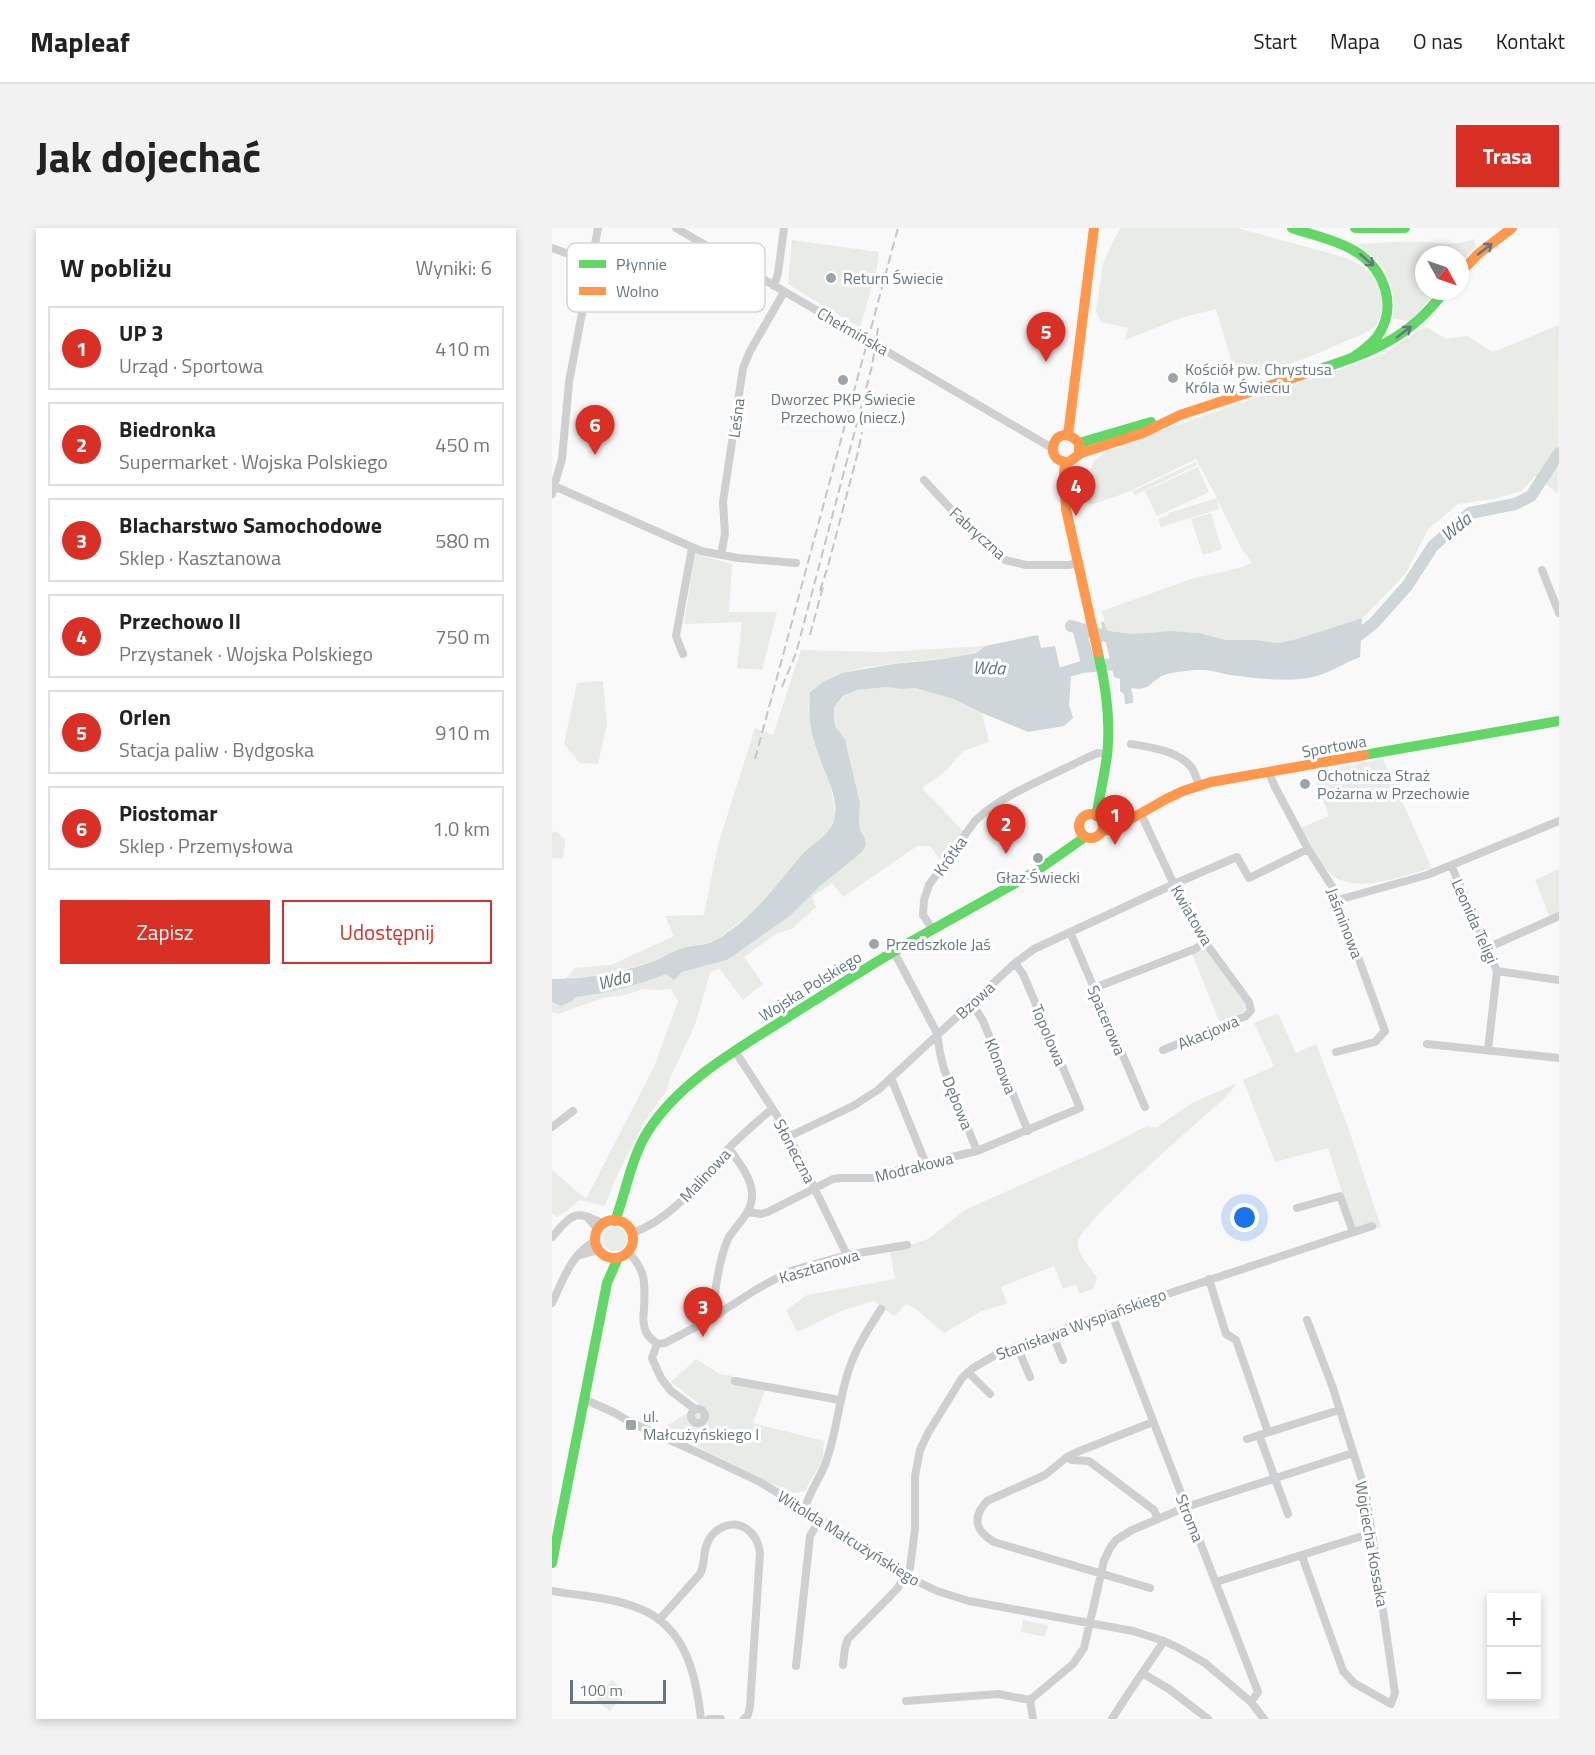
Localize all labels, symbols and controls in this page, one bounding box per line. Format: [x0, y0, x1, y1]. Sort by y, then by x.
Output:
text: Mapleaf [30, 20, 130, 63]
text: Start [1253, 25, 1297, 57]
text: Mapa [1330, 25, 1380, 57]
text: O nas [1413, 25, 1463, 57]
text: Kontakt [1496, 25, 1565, 57]
text: Jak dojechać [36, 124, 261, 188]
button: Trasa [1456, 125, 1559, 187]
one-way arrow [1476, 242, 1492, 255]
legend [567, 243, 765, 312]
north arrow [1415, 246, 1469, 300]
text: W pobliżu [60, 248, 172, 287]
text: Wyniki: 6 [416, 252, 492, 283]
text: Płynnie [616, 252, 667, 276]
one-way arrow [1359, 253, 1374, 267]
place label: Return Świecie [843, 266, 943, 290]
marker: Return Świecie [824, 271, 838, 285]
text: Wolno [616, 279, 659, 303]
street label: Chełmińska [813, 301, 893, 361]
pin: 5 [1026, 312, 1066, 362]
text: UP 3 [119, 316, 164, 350]
one-way arrow [1396, 326, 1412, 339]
text: 1 [76, 333, 87, 364]
text: 410 m [435, 333, 490, 364]
text: Urząd · Sportowa [119, 350, 263, 381]
place label: Kościół pw. Chrystusa Króla w Świeciu [1185, 357, 1332, 399]
marker: Kościół pw. Chrystusa Króla w Świeciu [1166, 371, 1180, 385]
marker: Dworzec PKP Świecie Przechowo (niecz.) [836, 373, 850, 387]
place label: Dworzec PKP Świecie Przechowo (niecz.) [771, 387, 915, 429]
street label: Leśna [721, 397, 751, 439]
pin: 6 [576, 406, 615, 455]
text: Biedronka [119, 412, 216, 446]
text: 2 [76, 429, 87, 460]
text: 450 m [435, 429, 490, 460]
text: Supermarket · Wojska Polskiego [119, 446, 388, 477]
pin: 4 [1056, 466, 1096, 516]
street label: Fabryczna [945, 501, 1011, 565]
water label: Wda [1435, 505, 1478, 547]
text: Blacharstwo Samochodowe [119, 508, 382, 542]
text: 3 [76, 525, 87, 556]
text: 580 m [435, 525, 490, 556]
text: Sklep · Kasztanowa [119, 542, 281, 573]
text: Przechowo II [119, 604, 241, 638]
text: 4 [76, 621, 87, 652]
text: 750 m [435, 621, 490, 652]
text: Przystanek · Wojska Polskiego [119, 638, 373, 669]
water label: Wda [972, 653, 1007, 682]
text: Orlen [119, 700, 171, 734]
text: 5 [76, 717, 87, 748]
text: 910 m [435, 717, 490, 748]
street label: Sportowa [1300, 729, 1368, 763]
text: Stacja paliw · Bydgoska [119, 734, 314, 765]
place label: Ochotnicza Straż Pożarna w Przechowie [1317, 763, 1470, 805]
marker: Ochotnicza Straż Pożarna w Przechowie [1298, 777, 1312, 791]
text: Piostomar [119, 796, 217, 830]
pin: 1 [1096, 796, 1134, 845]
pin: 2 [986, 804, 1026, 854]
text: 6 [76, 813, 87, 844]
text: 1.0 km [433, 813, 490, 844]
text: Sklep · Przemysłowa [119, 830, 293, 861]
street label: Krótka [927, 831, 973, 881]
marker: Głaz Świecki [1031, 851, 1045, 865]
place label: Głaz Świecki [996, 865, 1080, 889]
street label: Leonida Teligi [1446, 875, 1504, 967]
street label: Kwiatowa [1165, 880, 1219, 950]
street label: Jaśminowa [1321, 884, 1369, 962]
button: Zapisz [60, 900, 270, 964]
button: Udostępnij [282, 900, 492, 964]
place label: Przedszkole Jaś [886, 932, 991, 956]
marker: Przedszkole Jaś [867, 937, 881, 951]
street label: Wojska Polskiego [754, 945, 866, 1027]
water label: Wda [595, 962, 634, 997]
street label: Bzowa [950, 976, 1000, 1024]
street label: Spacerowa [1082, 981, 1132, 1059]
street label: Topolowa [1025, 1001, 1073, 1069]
street label: Akacjowa [1174, 1008, 1242, 1056]
street label: Klonowa [979, 1034, 1023, 1098]
street label: Dębowa [937, 1073, 979, 1133]
street label: Słoneczna [768, 1115, 822, 1187]
street label: Malinowa [674, 1143, 736, 1207]
street label: Modrakowa [872, 1146, 956, 1188]
your location [1230, 1203, 1259, 1232]
street label: Kasztanowa [776, 1242, 862, 1290]
street label: Stanisława Wyspiańskiego [993, 1282, 1169, 1366]
pin: 3 [684, 1288, 722, 1337]
place label: ul. Małcużyńskiego I [643, 1404, 759, 1446]
marker: ul. Małcużyńskiego I [624, 1418, 638, 1432]
street label: Wojciecha Kossaka [1349, 1479, 1395, 1609]
street label: Witolda Małcużyńskiego [773, 1484, 925, 1592]
street label: Stroma [1170, 1491, 1210, 1545]
map controls [1487, 1593, 1541, 1701]
button: + [1487, 1593, 1541, 1647]
button: − [1487, 1647, 1541, 1701]
scale bar [570, 1677, 666, 1704]
text: 100 m [579, 1678, 623, 1702]

